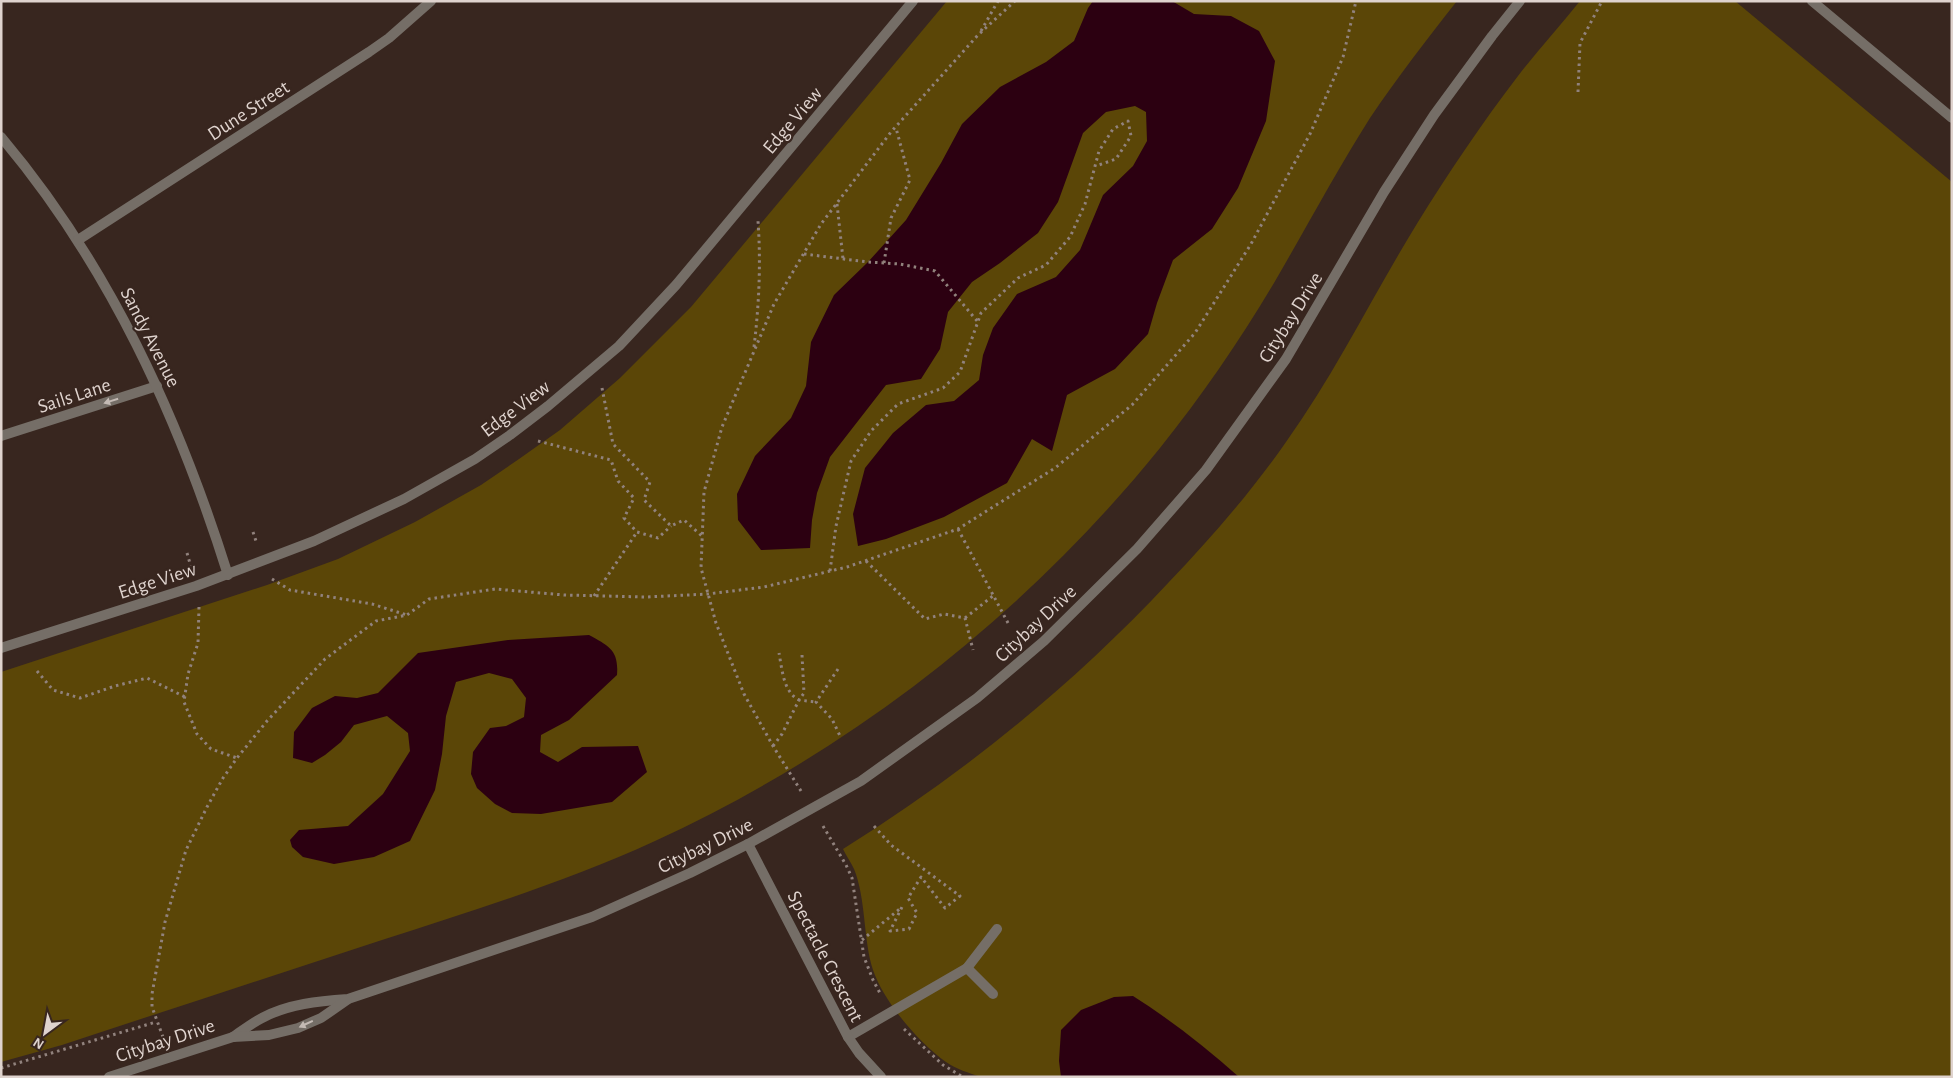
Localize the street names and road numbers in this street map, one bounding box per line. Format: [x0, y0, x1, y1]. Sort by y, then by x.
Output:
street label: Dune Street [204, 77, 293, 145]
street label: Edge View [759, 83, 827, 158]
street label: Citybay Drive [1255, 269, 1327, 366]
street label: Sandy Avenue [116, 284, 184, 391]
street label: Sails Lane [35, 375, 113, 417]
street label: Edge View [477, 376, 554, 441]
street label: Edge View [116, 559, 199, 603]
street label: Citybay Drive [991, 581, 1080, 666]
street label: Citybay Drive [655, 814, 756, 877]
street label: Spectacle Crescent [784, 888, 867, 1026]
street label: Citybay Drive [113, 1016, 217, 1066]

